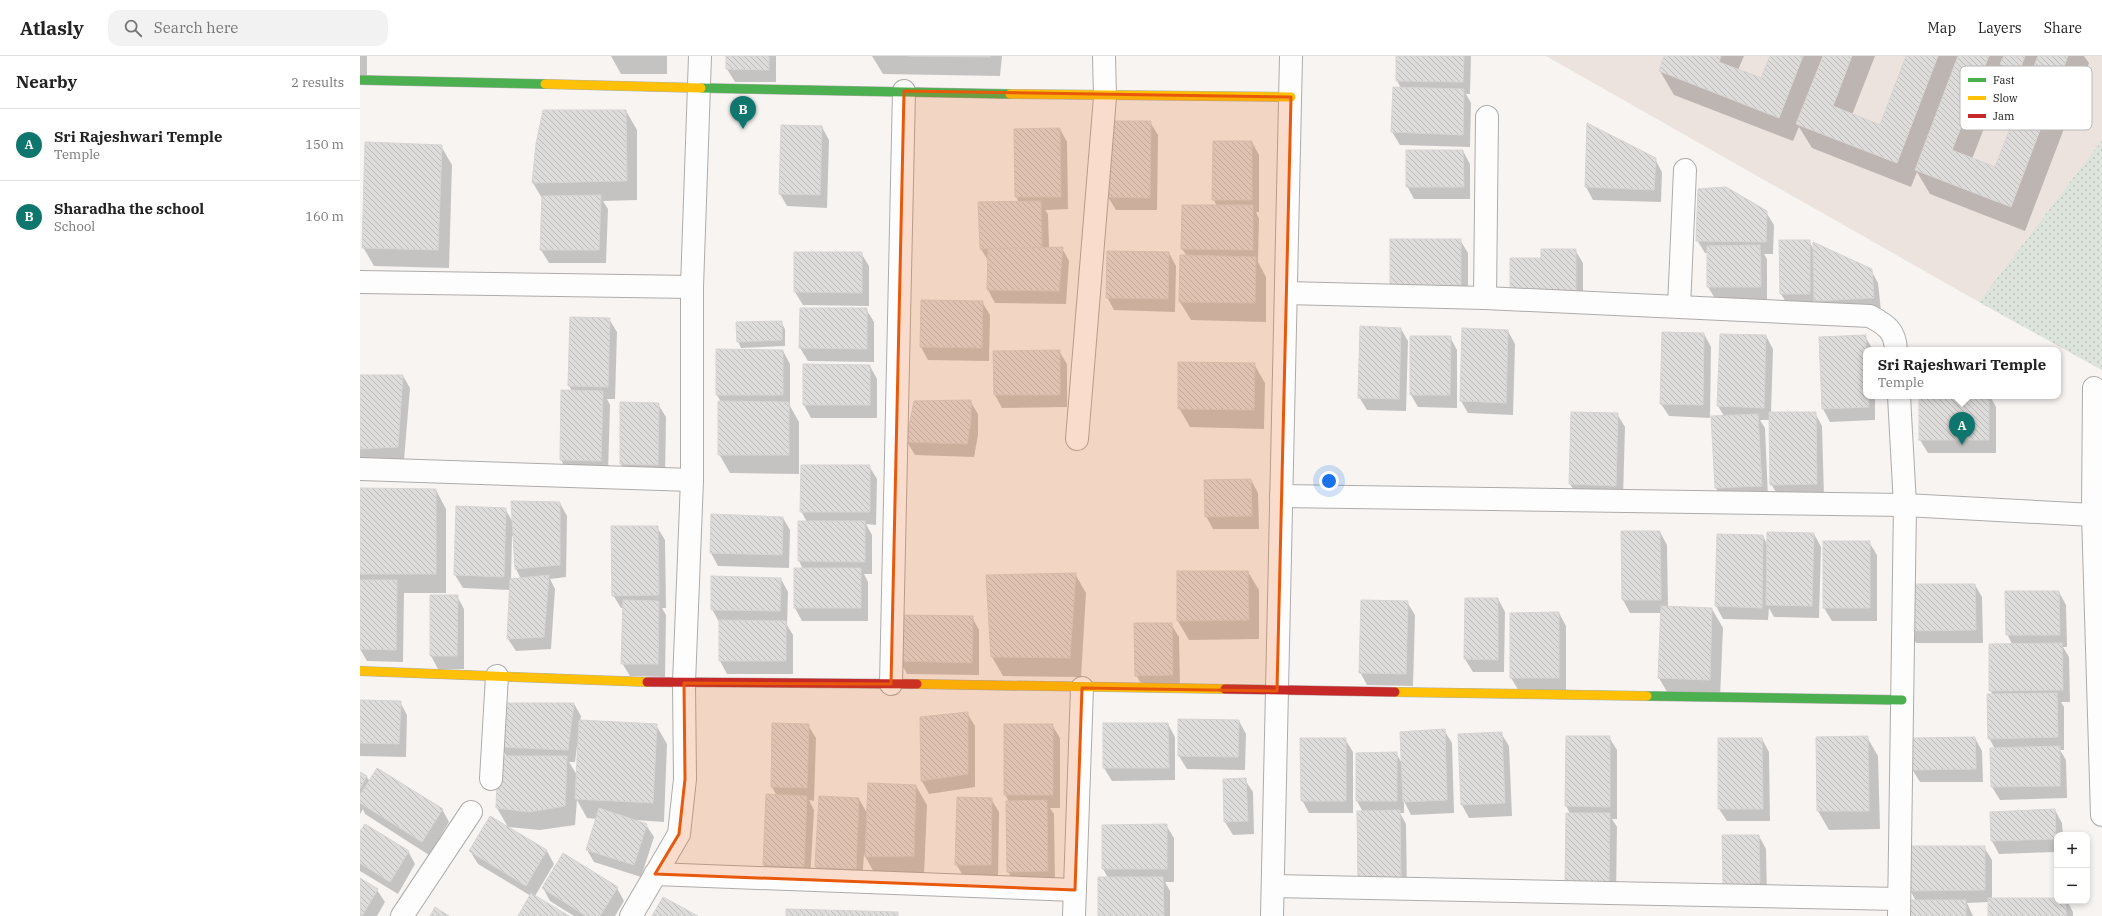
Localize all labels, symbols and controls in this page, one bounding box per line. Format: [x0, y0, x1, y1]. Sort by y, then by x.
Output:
search box [108, 10, 388, 46]
text: Atlasly [20, 16, 84, 40]
icon: search [122, 17, 144, 39]
text: Search here [154, 18, 238, 37]
text: Map [1928, 19, 1956, 37]
text: Layers [1978, 19, 2022, 37]
text: Share [2044, 19, 2082, 37]
legend [1960, 66, 2092, 130]
text: Nearby [16, 71, 77, 93]
text: Fast [1993, 73, 2015, 87]
text: 2 results [291, 74, 344, 91]
text: Slow [1993, 91, 2018, 105]
pin: B [730, 96, 756, 129]
text: Jam [1993, 109, 2015, 123]
text: Sri Rajeshwari Temple [54, 127, 222, 146]
text: A [24, 136, 34, 153]
text: 150 m [305, 136, 344, 153]
text: Temple [54, 146, 100, 163]
text: Sharadha the school [54, 199, 204, 218]
text: B [24, 208, 34, 225]
text: 160 m [305, 208, 344, 225]
text: School [54, 218, 95, 235]
popup [1863, 347, 2061, 399]
text: Sri Rajeshwari Temple [1878, 355, 2046, 374]
text: Temple [1878, 374, 1924, 391]
pin: A [1949, 412, 1975, 445]
your location [1319, 471, 1339, 491]
map controls [2054, 832, 2090, 904]
button: + [2054, 832, 2090, 868]
button: − [2054, 868, 2090, 904]

